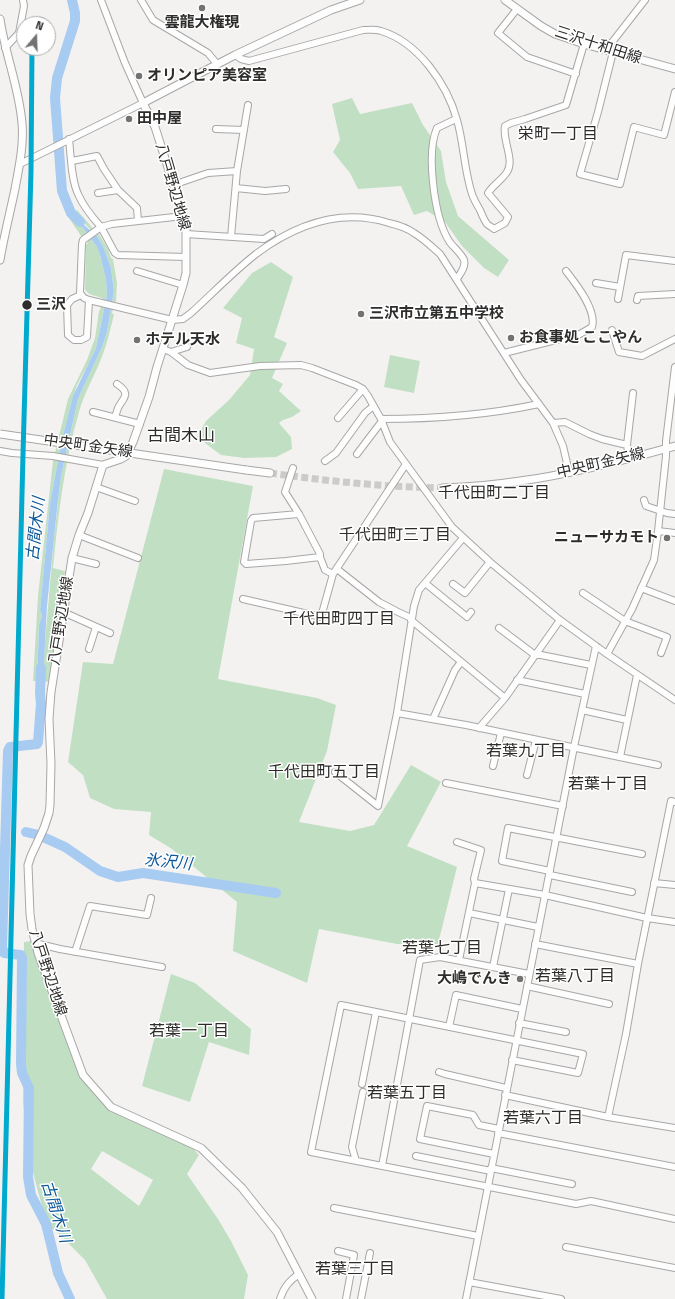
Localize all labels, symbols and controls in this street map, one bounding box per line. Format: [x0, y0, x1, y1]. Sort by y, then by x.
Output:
marker: 雲龍大権現 [197, 3, 207, 13]
place label: 雲龍大権現 [165, 14, 239, 32]
north arrow [16, 16, 56, 56]
text: N [33, 17, 46, 34]
street label: 三沢十和田線 [552, 24, 644, 68]
place label: オリンピア美容室 [147, 67, 267, 85]
marker: オリンピア美容室 [134, 71, 144, 81]
place label: 田中屋 [137, 110, 182, 128]
marker: 田中屋 [124, 114, 134, 124]
district label: 栄町一丁目 [518, 125, 598, 145]
street label: 八戸野辺地線 [151, 141, 193, 233]
place label: 三沢 [36, 296, 66, 314]
marker: 三沢 [20, 298, 34, 312]
place label: 三沢市立第五中学校 [369, 305, 504, 323]
marker: 三沢市立第五中学校 [356, 309, 366, 319]
place label: お食事処 ここやん [519, 329, 642, 347]
place label: ホテル天水 [145, 331, 220, 349]
marker: お食事処 ここやん [506, 333, 516, 343]
marker: ホテル天水 [132, 335, 142, 345]
district label: 古間木山 [147, 427, 215, 447]
street label: 中央町金矢線 [42, 432, 134, 462]
street label: 中央町金矢線 [555, 445, 647, 483]
district label: 千代田町二丁目 [438, 484, 550, 504]
water label: 古間木川 [24, 496, 50, 562]
district label: 千代田町三丁目 [339, 526, 451, 546]
place label: ニューサカモト [554, 529, 659, 547]
marker: ニューサカモト [662, 533, 672, 543]
street label: 八戸野辺地線 [46, 575, 78, 667]
district label: 千代田町四丁目 [283, 610, 395, 630]
district label: 若葉九丁目 [486, 742, 566, 762]
district label: 千代田町五丁目 [268, 763, 380, 783]
district label: 若葉十丁目 [568, 775, 648, 795]
water label: 氷沢川 [143, 851, 193, 875]
street label: 八戸野辺地線 [25, 927, 69, 1019]
district label: 若葉七丁目 [402, 939, 482, 959]
district label: 若葉八丁目 [535, 967, 615, 987]
place label: 大嶋でんき [437, 970, 512, 988]
marker: 大嶋でんき [515, 974, 525, 984]
district label: 若葉一丁目 [149, 1022, 229, 1042]
district label: 若葉五丁目 [367, 1084, 447, 1104]
district label: 若葉六丁目 [503, 1109, 583, 1129]
water label: 古間木川 [36, 1179, 74, 1245]
district label: 若葉三丁目 [315, 1260, 395, 1280]

